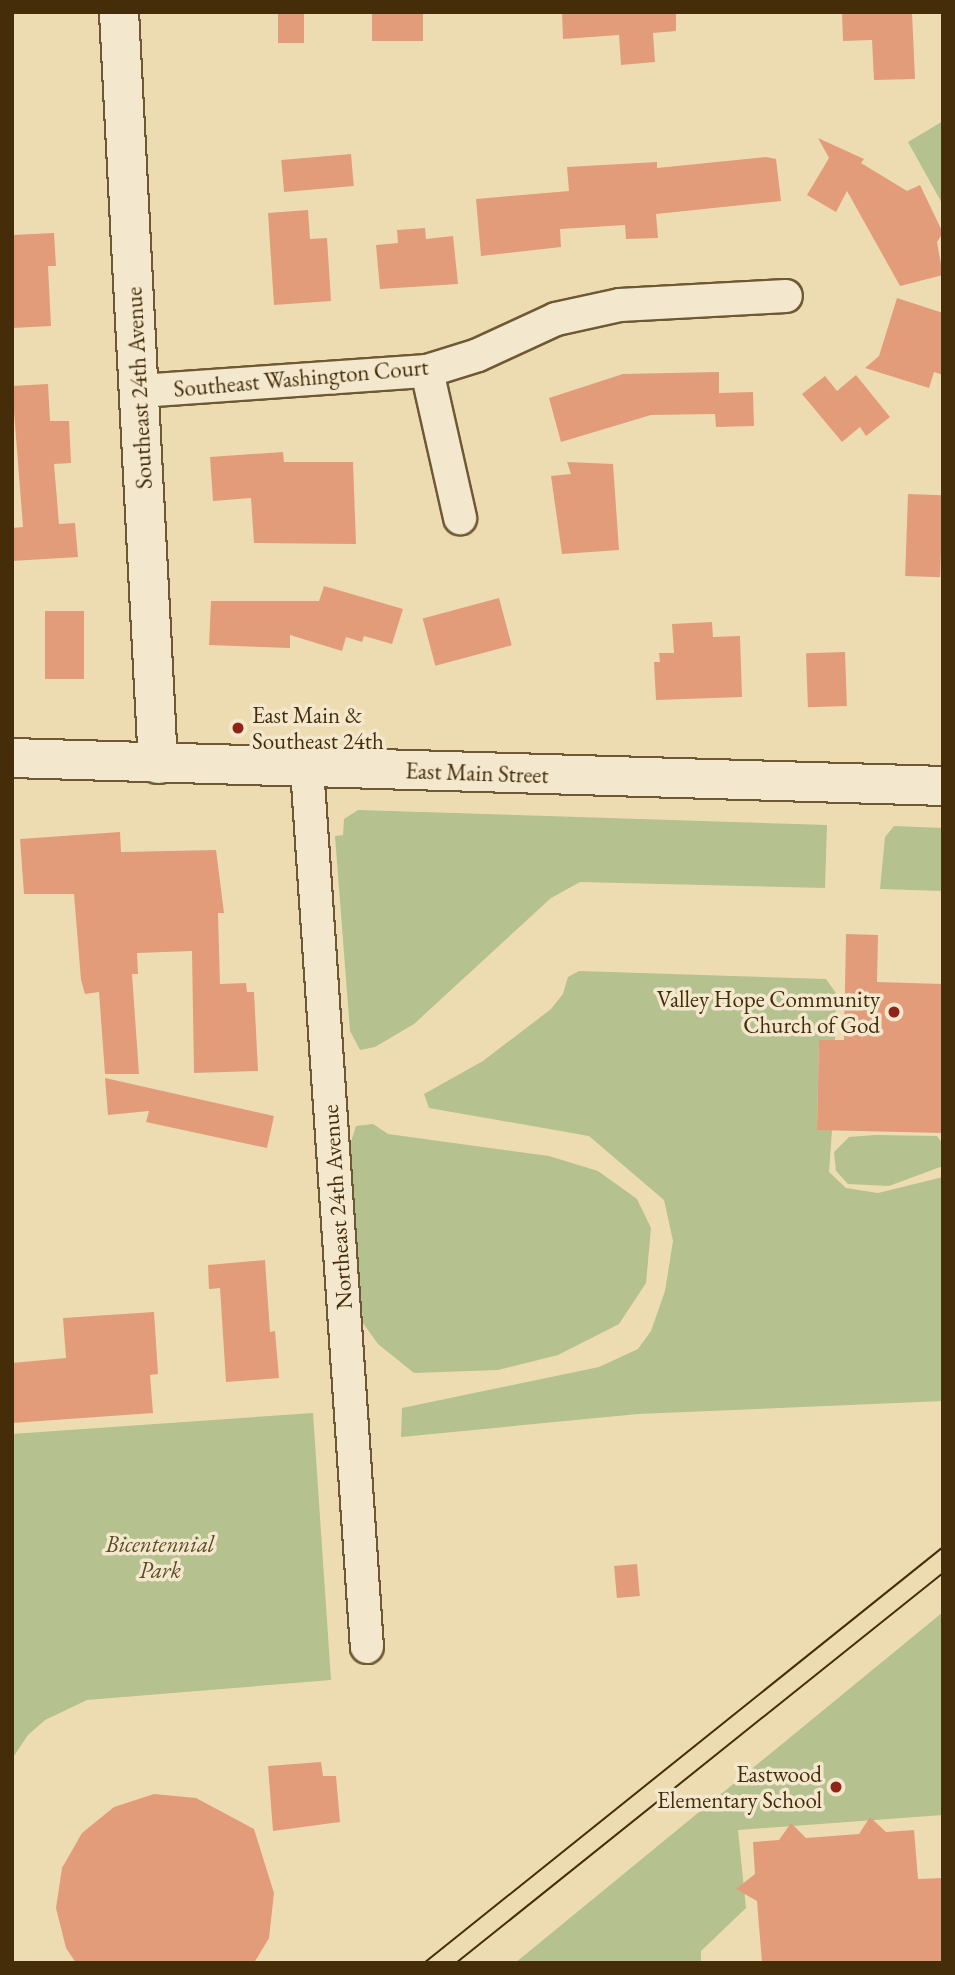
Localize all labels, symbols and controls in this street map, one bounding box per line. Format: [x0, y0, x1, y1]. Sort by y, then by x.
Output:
street label: Southeast 24th Avenue [120, 286, 158, 490]
street label: Southeast Washington Court [172, 353, 430, 403]
place label: East Main & Southeast 24th [252, 701, 384, 755]
marker: East Main & Southeast 24th [230, 720, 246, 736]
street label: East Main Street [405, 757, 549, 789]
place label: Valley Hope Community Church of God [657, 985, 880, 1039]
marker: Valley Hope Community Church of God [886, 1004, 902, 1020]
street label: Northeast 24th Avenue [316, 1104, 358, 1310]
park label: Bicentennial Park [106, 1530, 214, 1584]
place label: Eastwood Elementary School [657, 1760, 822, 1814]
marker: Eastwood Elementary School [828, 1779, 844, 1795]

